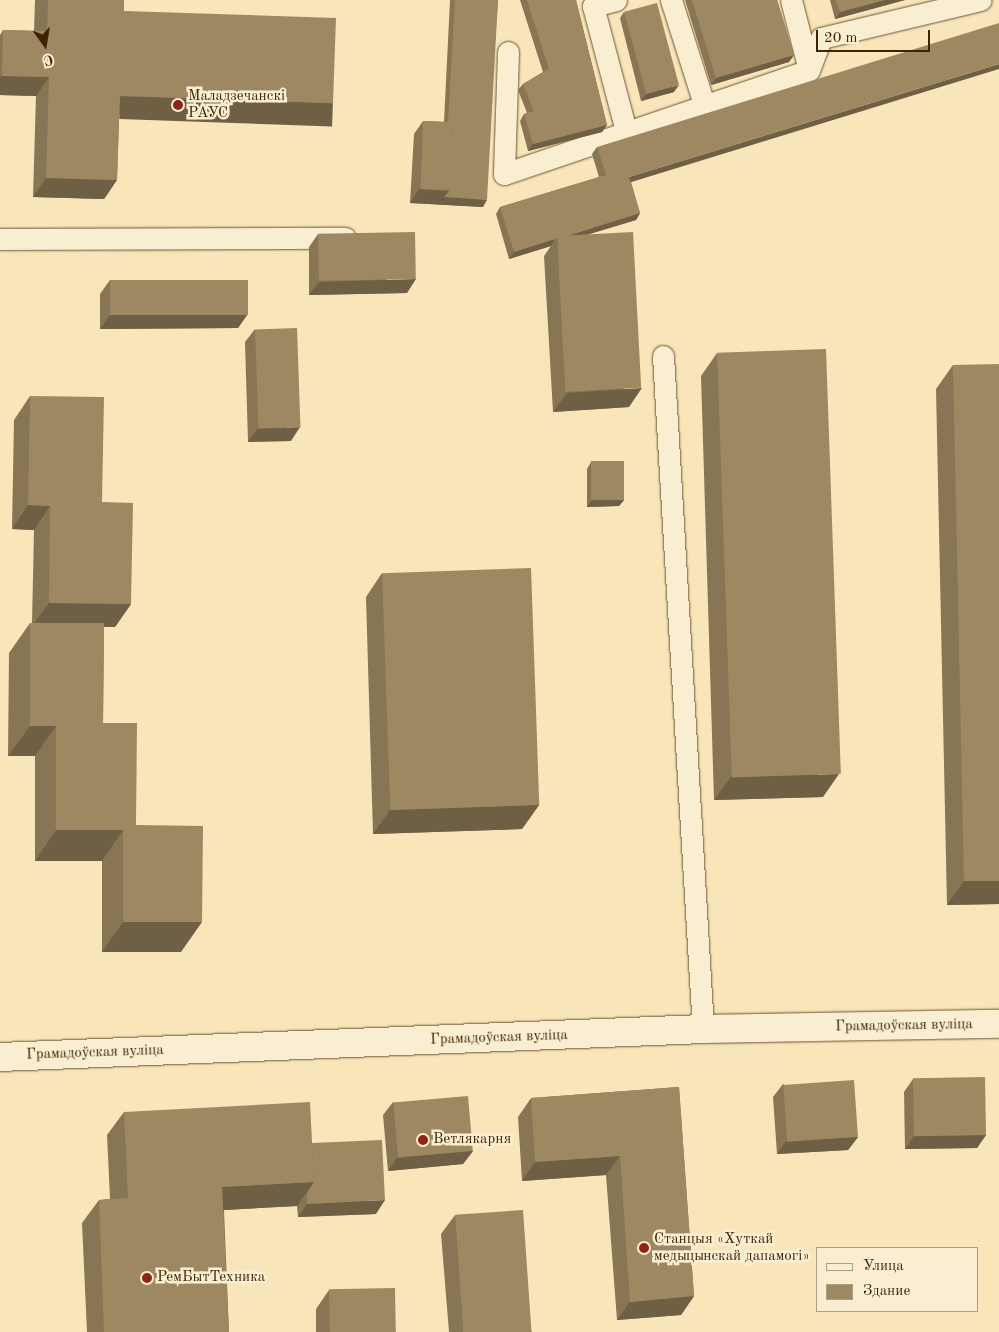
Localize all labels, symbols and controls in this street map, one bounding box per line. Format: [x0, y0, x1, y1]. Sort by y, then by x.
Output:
north arrow [20, 20, 70, 70]
scale bar [819, 20, 933, 52]
text: 20 m [824, 31, 858, 46]
text: С [42, 52, 54, 67]
place label: Маладзечанскі РАУС [188, 87, 285, 122]
marker: Маладзечанскі РАУС [172, 99, 184, 111]
street label: Грамадоўская вуліца [835, 1016, 973, 1036]
street label: Грамадоўская вуліца [430, 1027, 568, 1049]
street label: Грамадоўская вуліца [26, 1042, 164, 1064]
place label: Ветлякарня [433, 1131, 511, 1149]
marker: Ветлякарня [417, 1134, 429, 1146]
place label: Станцыя «Хуткай медыцынскай дапамогі» [654, 1230, 810, 1265]
marker: Станцыя «Хуткай медыцынскай дапамогі» [638, 1242, 650, 1254]
legend [816, 1247, 979, 1312]
text: Улица [863, 1259, 904, 1274]
place label: РемБытТехника [157, 1269, 265, 1287]
marker: РемБытТехника [141, 1272, 153, 1284]
text: Здание [863, 1284, 910, 1299]

